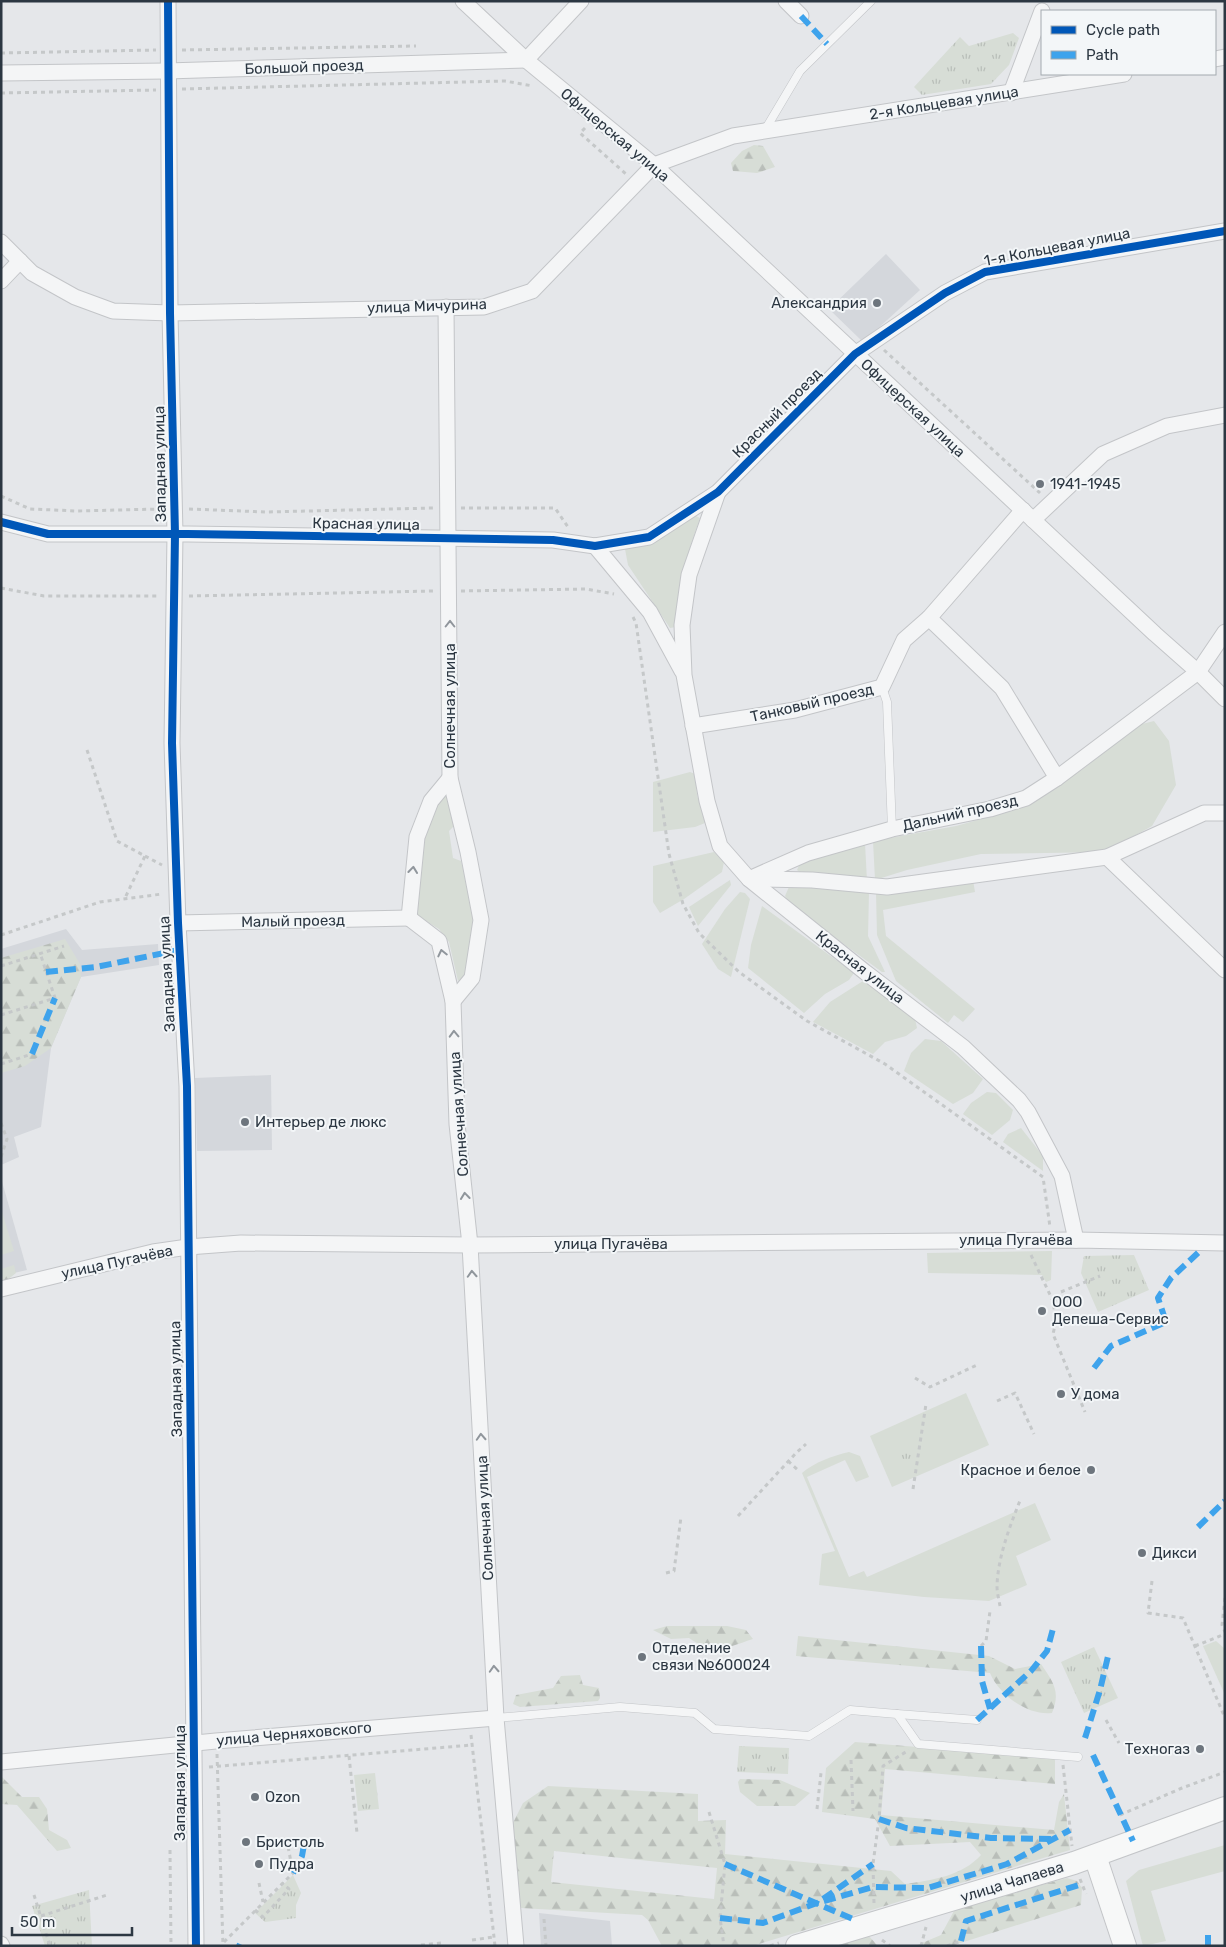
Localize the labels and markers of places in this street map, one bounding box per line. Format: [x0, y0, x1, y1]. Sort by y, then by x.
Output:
place label: Александрия [771, 294, 867, 312]
marker: Александрия [871, 297, 883, 309]
place label: 1941-1945 [1050, 475, 1121, 493]
marker: 1941-1945 [1034, 478, 1046, 490]
place label: Интерьер де люкс [255, 1113, 387, 1131]
marker: Интерьер де люкс [239, 1116, 251, 1128]
place label: ООО Депеша-Сервис [1052, 1293, 1169, 1328]
marker: ООО Депеша-Сервис [1036, 1305, 1048, 1317]
place label: У дома [1071, 1385, 1120, 1403]
marker: У дома [1055, 1388, 1067, 1400]
place label: Красное и белое [961, 1461, 1081, 1479]
marker: Красное и белое [1085, 1464, 1097, 1476]
place label: Дикси [1152, 1544, 1197, 1562]
marker: Дикси [1136, 1547, 1148, 1559]
place label: Отделение связи №600024 [652, 1639, 770, 1674]
marker: Отделение связи №600024 [636, 1651, 648, 1663]
place label: Техногаз [1125, 1740, 1190, 1758]
marker: Техногаз [1194, 1743, 1206, 1755]
place label: Ozon [265, 1788, 300, 1806]
marker: Ozon [249, 1791, 261, 1803]
place label: Бристоль [256, 1833, 325, 1851]
marker: Бристоль [240, 1836, 252, 1848]
place label: Пудра [269, 1855, 314, 1873]
marker: Пудра [253, 1858, 265, 1870]

